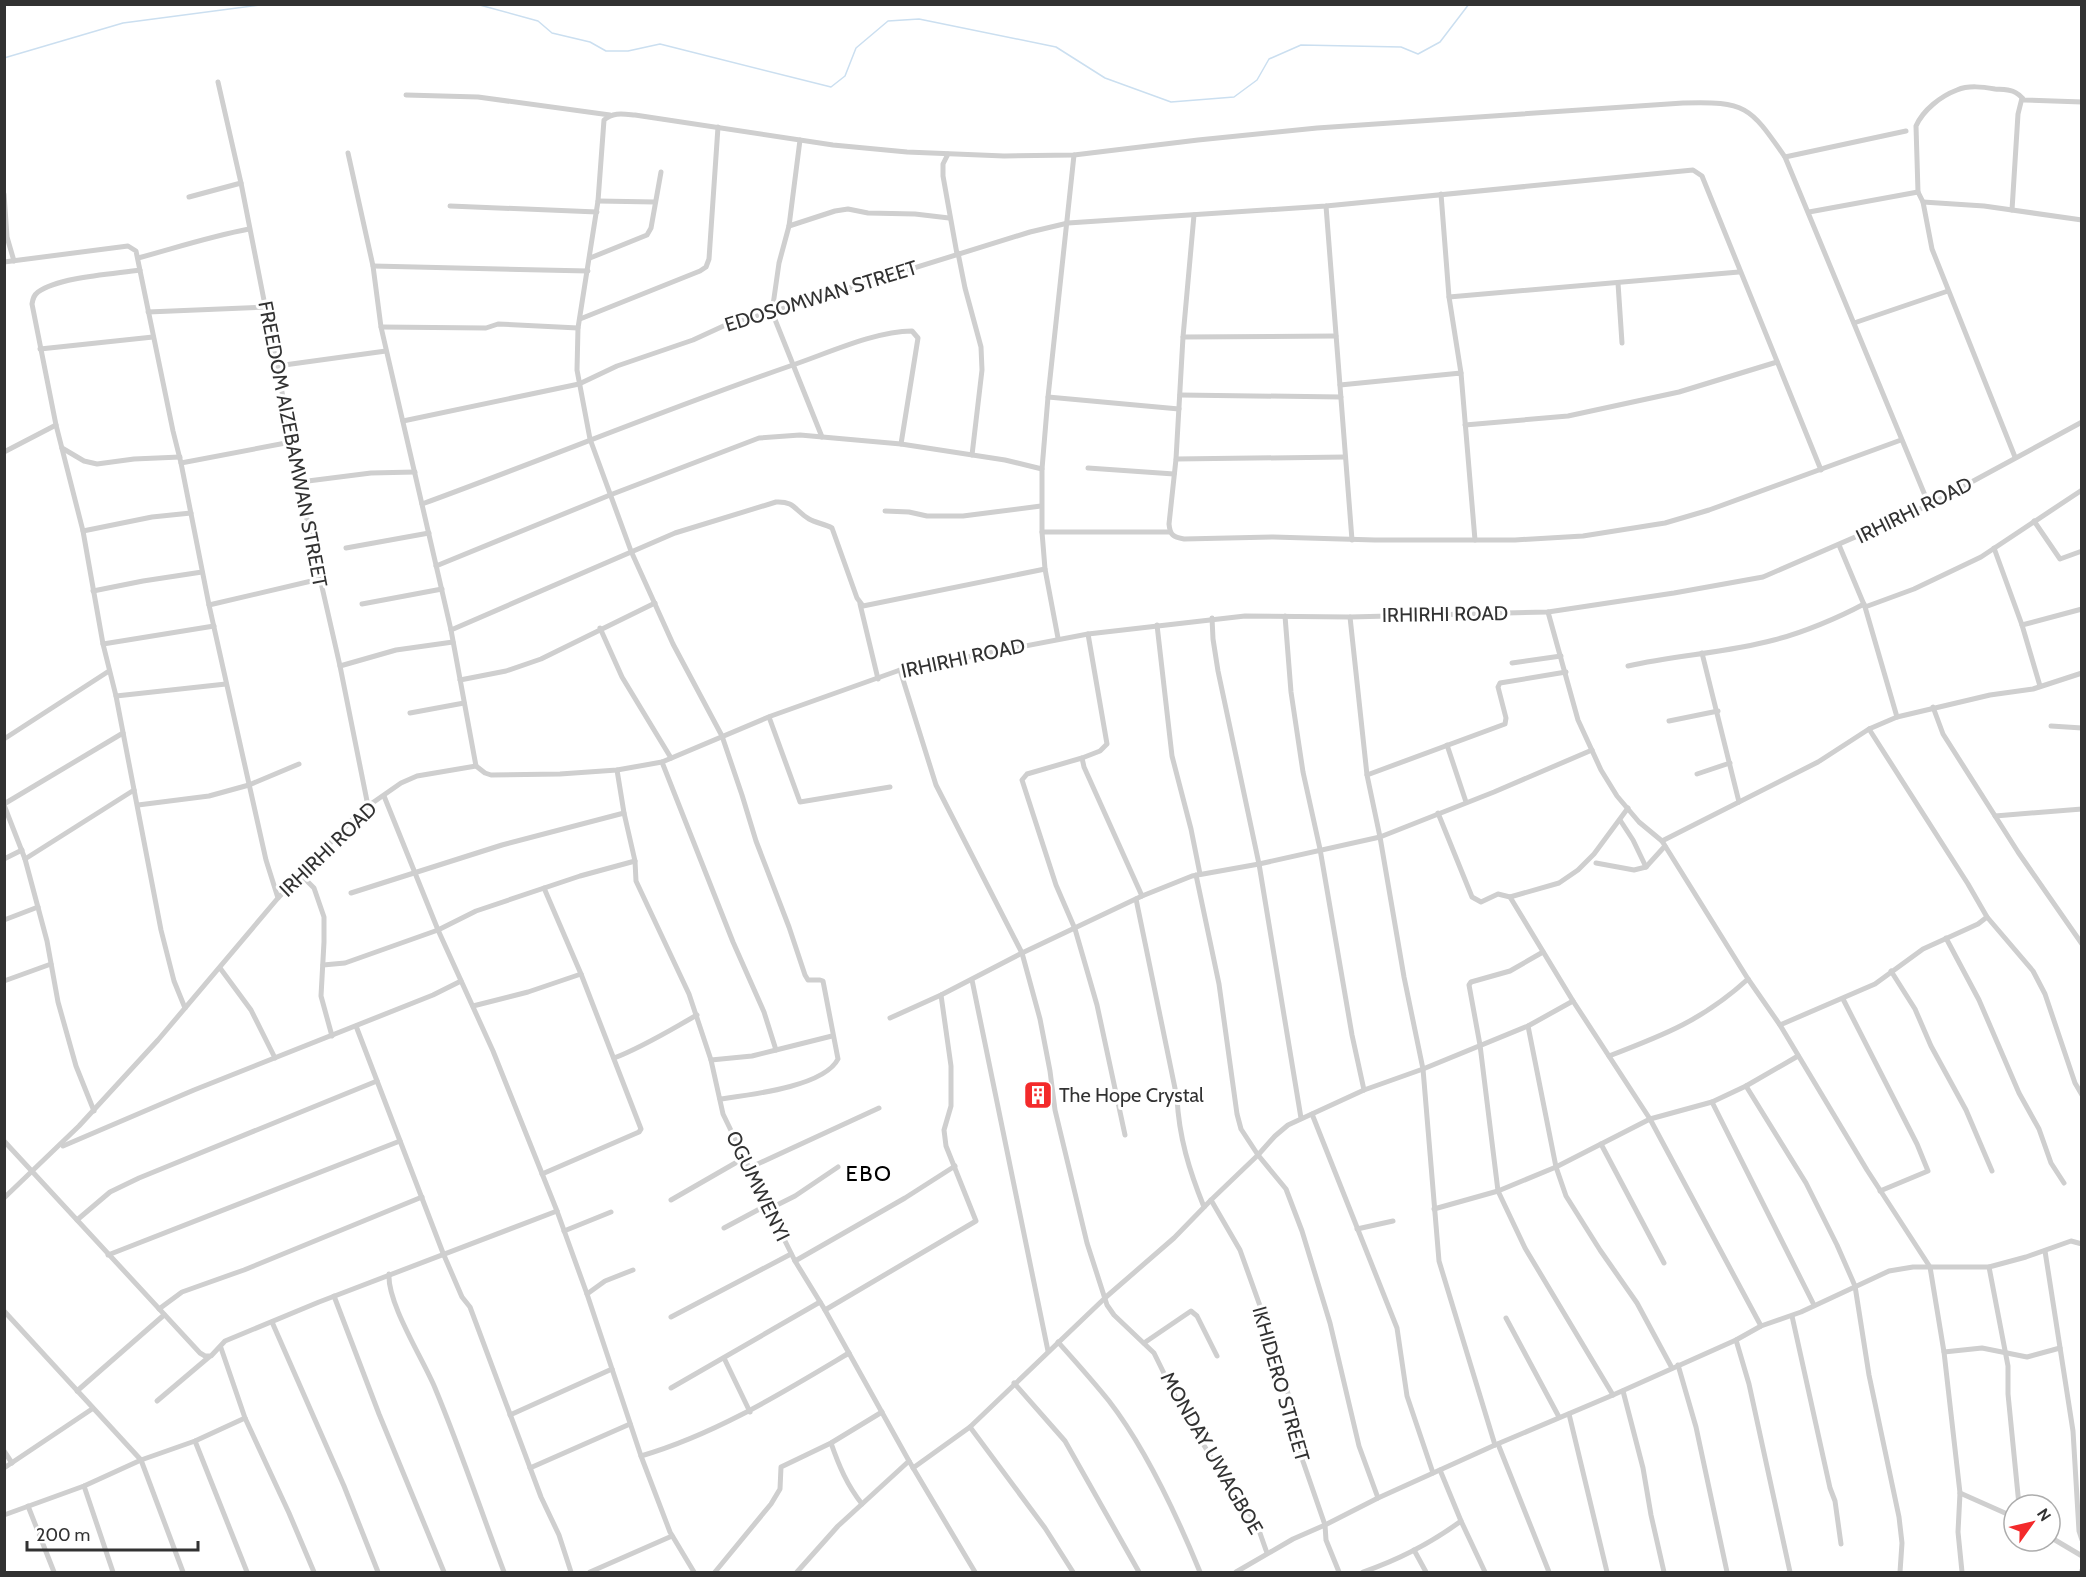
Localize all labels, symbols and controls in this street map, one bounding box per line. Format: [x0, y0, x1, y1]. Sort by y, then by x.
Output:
street label: EDOSOMWAN STREET [722, 255, 921, 337]
street label: FREEDOM AIZEBAMWAN STREET [253, 299, 333, 590]
street label: IRHIRHI ROAD [1852, 472, 1976, 548]
street label: IRHIRHI ROAD [1382, 601, 1508, 627]
street label: IRHIRHI ROAD [899, 633, 1027, 683]
street label: IRHIRHI ROAD [274, 797, 382, 901]
building icon: The Hope Crystal [1022, 1079, 1054, 1111]
place label: The Hope Crystal [1059, 1083, 1204, 1107]
street label: OGUMWENYI [721, 1127, 795, 1245]
district label: EBO [846, 1160, 892, 1187]
street label: IKHIDERO STREET [1247, 1304, 1315, 1465]
street label: MONDAY UWAGBOE [1156, 1368, 1268, 1538]
north arrow [2002, 1493, 2062, 1553]
text: N [2033, 1505, 2055, 1525]
scale bar [27, 1514, 198, 1552]
text: 200 m [36, 1524, 90, 1546]

